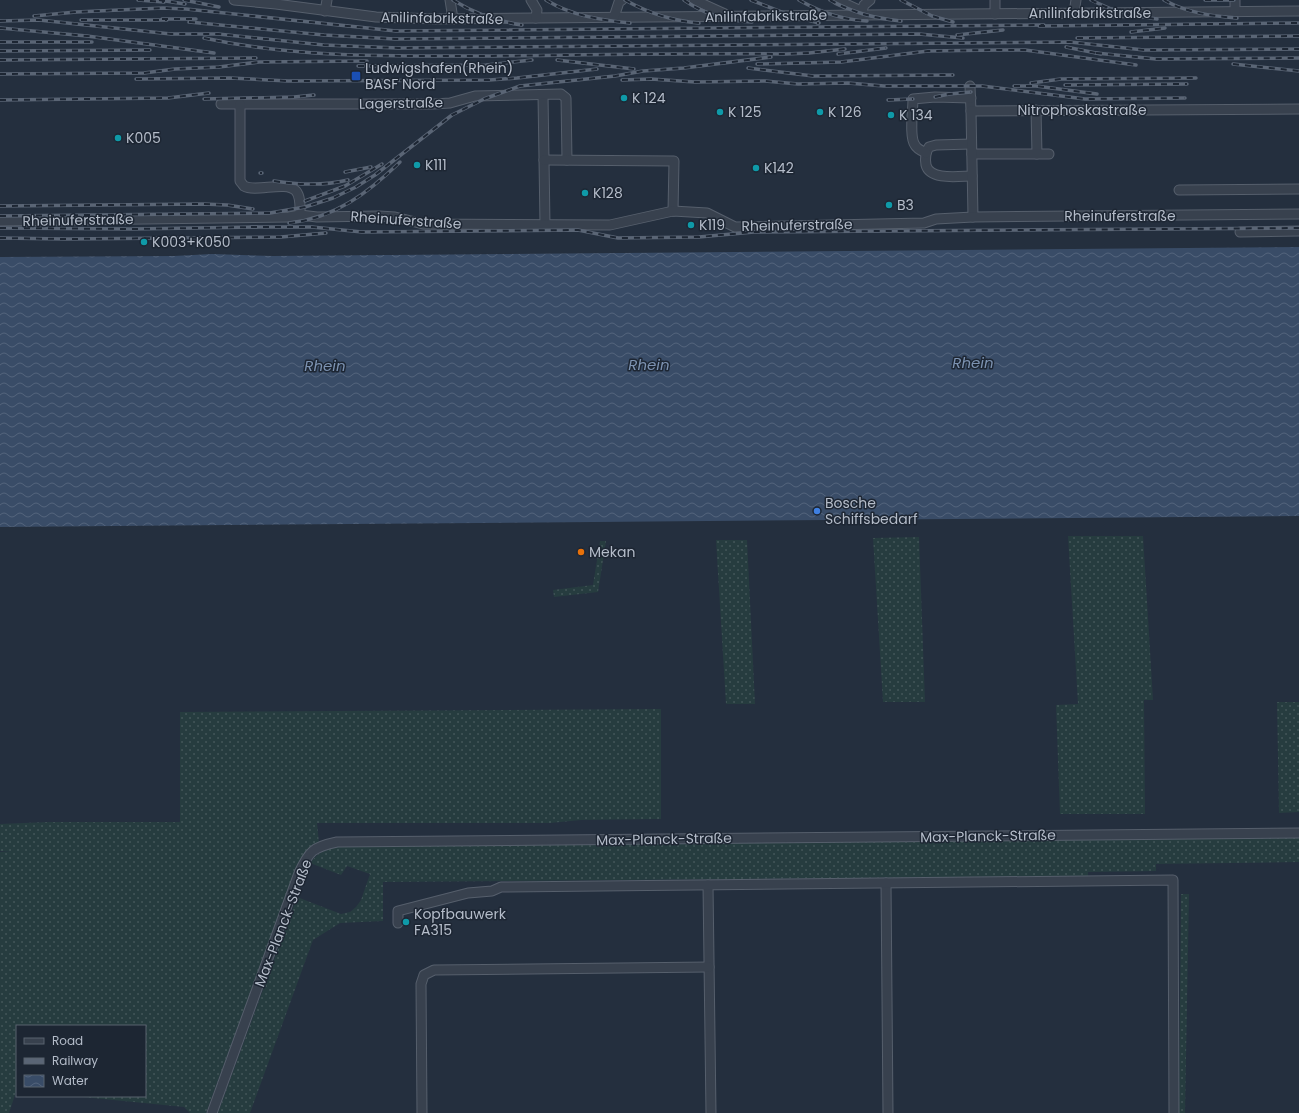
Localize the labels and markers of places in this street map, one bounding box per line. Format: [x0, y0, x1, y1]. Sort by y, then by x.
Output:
place label: Ludwigshafen(Rhein) BASF Nord [365, 58, 513, 94]
marker: Ludwigshafen(Rhein) BASF Nord [350, 70, 362, 82]
place label: K 124 [632, 88, 666, 108]
marker: K 124 [619, 93, 629, 103]
place label: K 125 [728, 102, 761, 122]
place label: K 126 [828, 102, 862, 122]
place label: K 134 [899, 105, 933, 125]
marker: K 125 [715, 107, 725, 117]
marker: K 126 [815, 107, 825, 117]
marker: K 134 [886, 110, 896, 120]
place label: K005 [126, 128, 161, 148]
marker: K005 [113, 133, 123, 143]
place label: K111 [425, 155, 447, 175]
place label: K142 [764, 158, 794, 178]
marker: K111 [412, 160, 422, 170]
marker: K142 [751, 163, 761, 173]
place label: K128 [593, 183, 623, 203]
marker: K128 [580, 188, 590, 198]
place label: B3 [897, 195, 914, 215]
marker: B3 [884, 200, 894, 210]
place label: K119 [699, 215, 725, 235]
marker: K119 [686, 220, 696, 230]
place label: K003+K050 [152, 232, 231, 252]
marker: K003+K050 [139, 237, 149, 247]
place label: Bosche Schiffsbedarf [825, 493, 918, 529]
marker: Bosche Schiffsbedarf [812, 506, 822, 516]
place label: Mekan [589, 542, 635, 562]
marker: Mekan [576, 547, 586, 557]
place label: Kopfbauwerk FA315 [414, 904, 507, 940]
marker: Kopfbauwerk FA315 [401, 917, 411, 927]

